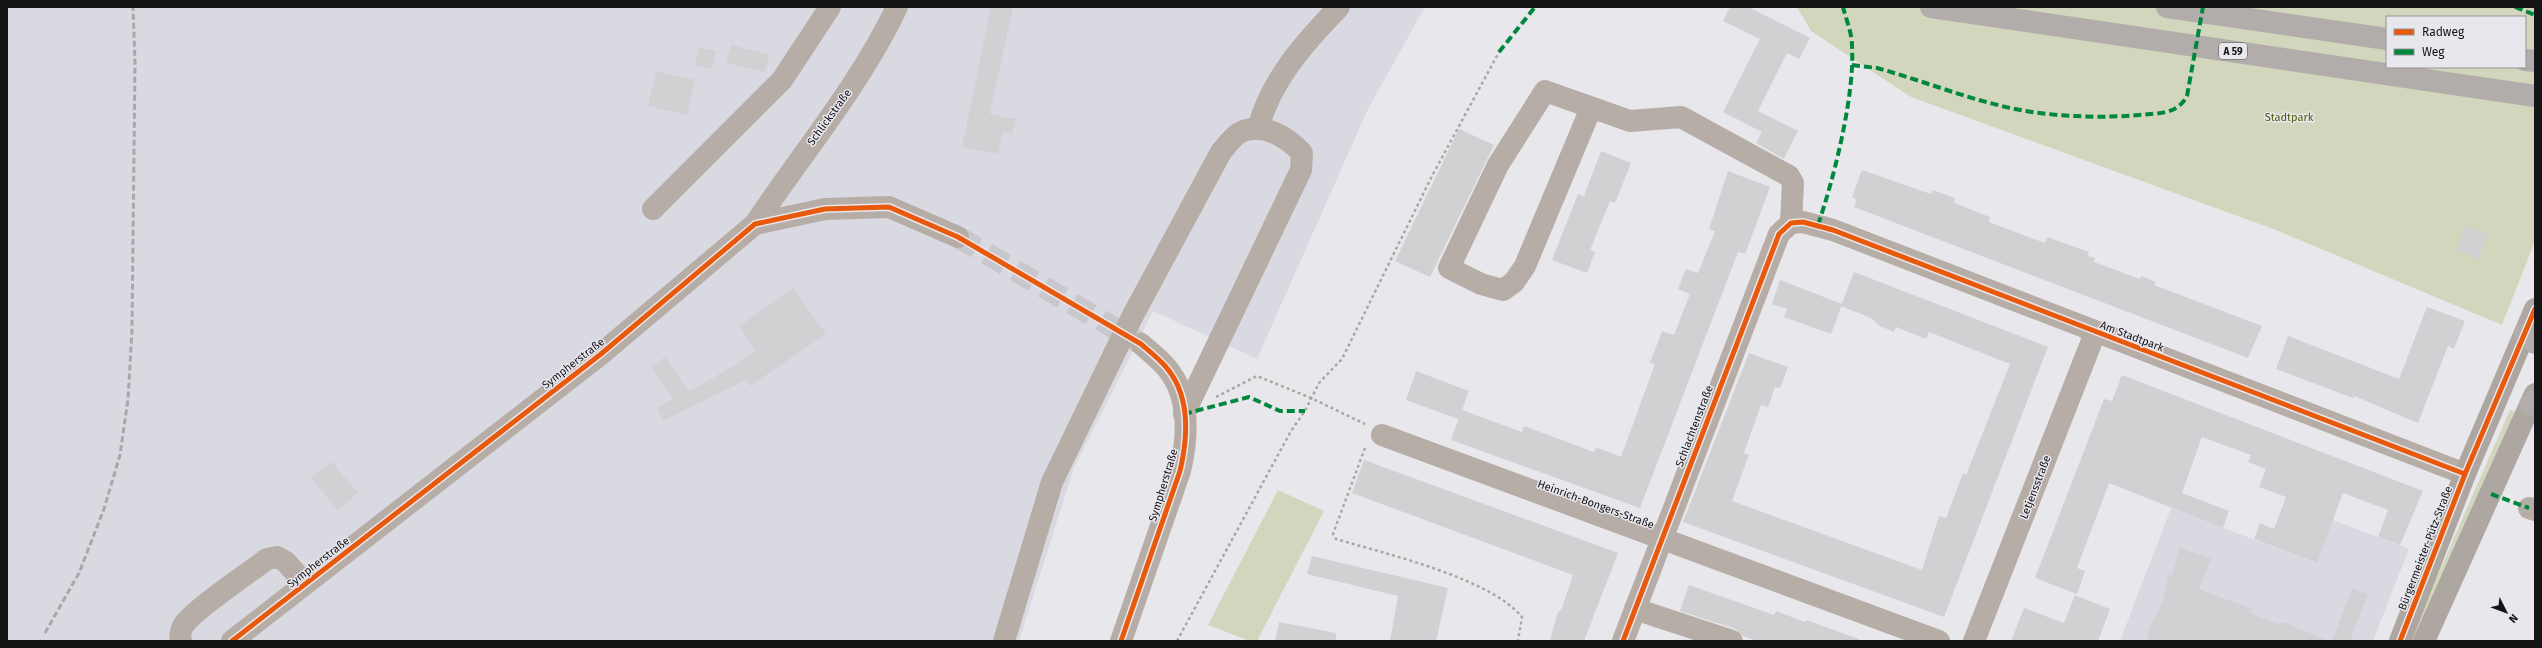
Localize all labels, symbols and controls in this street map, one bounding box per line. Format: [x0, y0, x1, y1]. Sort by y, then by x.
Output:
legend [2386, 16, 2526, 68]
text: Radweg [2422, 25, 2465, 39]
road number: A 59 [2219, 43, 2247, 59]
text: Weg [2422, 45, 2445, 59]
street label: Schlickstraße [805, 87, 854, 148]
park label: Stadtpark [2265, 111, 2314, 124]
street label: Am Stadtpark [2098, 318, 2166, 355]
street label: Sympherstraße [540, 335, 607, 392]
street label: Schlachtenstraße [1673, 384, 1716, 469]
street label: Sympherstraße [1146, 447, 1181, 523]
street label: Letjensstraße [2017, 453, 2054, 521]
street label: Heinrich-Bongers-Straße [1536, 477, 1656, 532]
street label: Bürgermeister-Pütz-Straße [2396, 484, 2455, 612]
street label: Sympherstraße [285, 534, 352, 591]
north arrow [2486, 592, 2526, 632]
text: N [2506, 611, 2520, 625]

